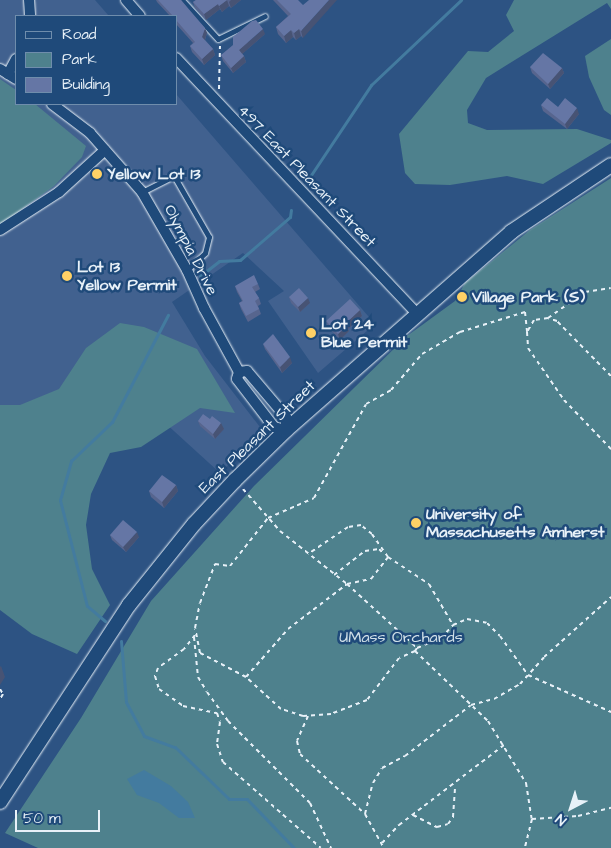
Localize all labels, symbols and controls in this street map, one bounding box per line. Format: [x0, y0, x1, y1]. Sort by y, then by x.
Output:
legend [15, 15, 178, 105]
text: Road [62, 24, 96, 45]
text: Park [62, 49, 97, 70]
text: Building [62, 74, 110, 95]
street label: 497 East Pleasant Street [234, 101, 380, 251]
place label: Yellow Lot 13 [107, 164, 201, 184]
marker: Yellow Lot 13 [91, 168, 103, 180]
street label: Olympia Drive [160, 202, 222, 298]
place label: Lot 13 Yellow Permit [77, 257, 177, 295]
marker: Lot 13 Yellow Permit [61, 270, 73, 282]
place label: Village Park (S) [472, 287, 585, 307]
marker: Village Park (S) [456, 291, 468, 303]
place label: Lot 24 Blue Permit [321, 314, 407, 352]
marker: Lot 24 Blue Permit [305, 327, 317, 339]
street label: East Pleasant Street [195, 376, 319, 498]
place label: University of Massachusetts Amherst [426, 504, 604, 542]
marker: University of Massachusetts Amherst [410, 517, 422, 529]
park label: UMass Orchards [339, 627, 463, 647]
north arrow [546, 783, 596, 833]
scale bar [18, 800, 102, 832]
text: 50 m [23, 808, 61, 829]
text: N [552, 809, 571, 830]

